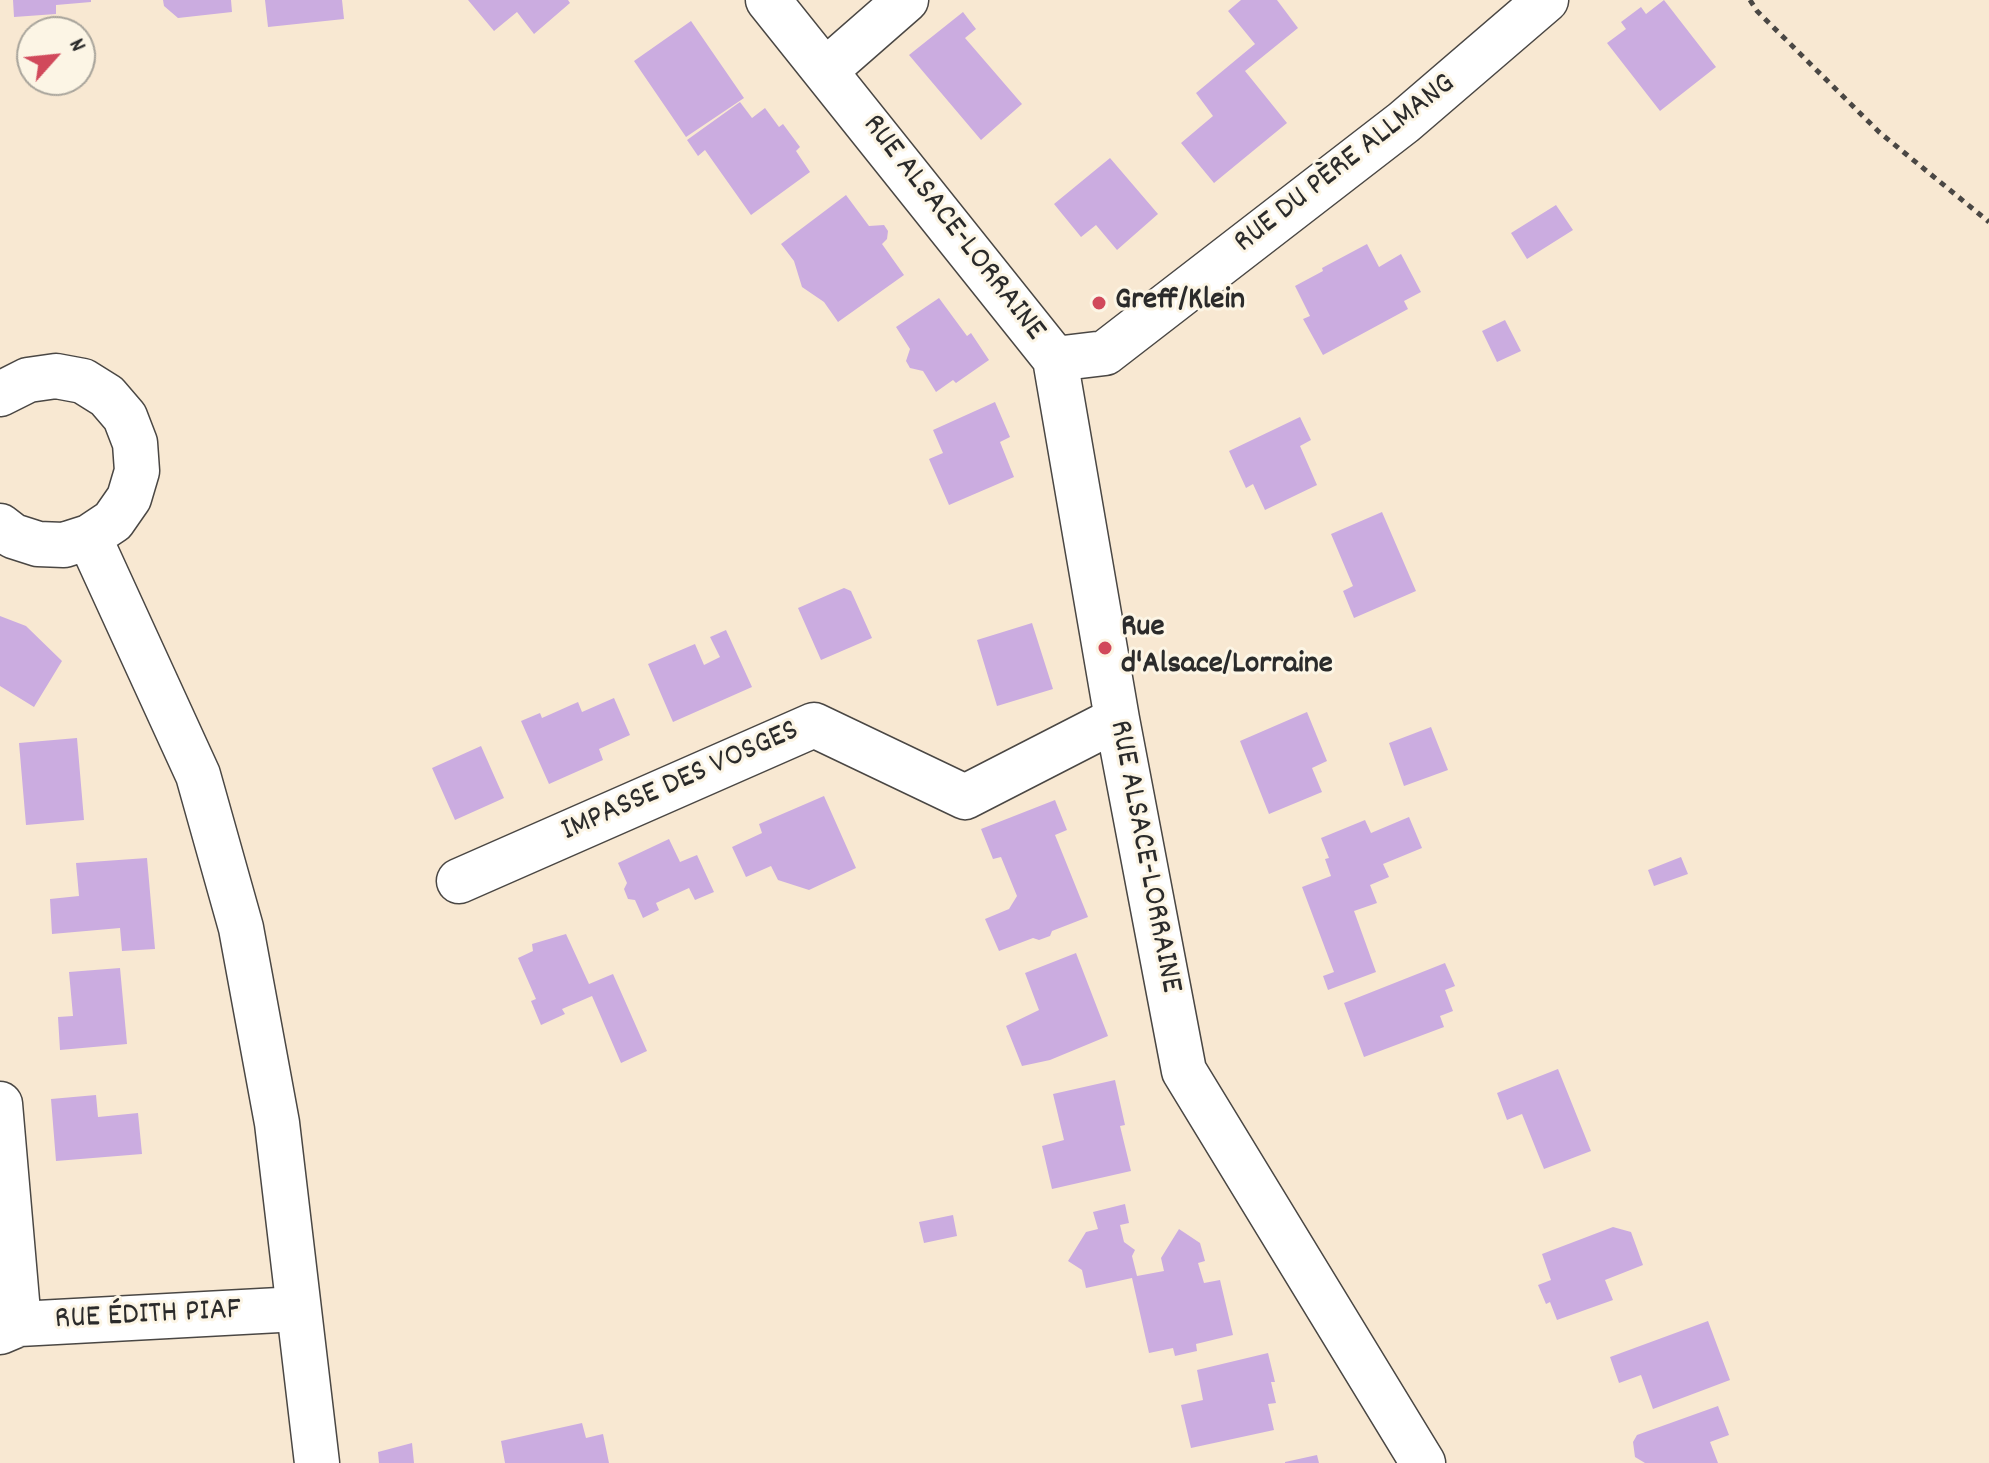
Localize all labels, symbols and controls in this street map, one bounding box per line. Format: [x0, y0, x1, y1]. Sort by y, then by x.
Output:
north arrow [16, 16, 96, 96]
text: N [60, 34, 92, 58]
street label: RUE DU PÈRE ALLMANG [1228, 67, 1464, 263]
street label: RUE ALSACE-LORRAINE [852, 108, 1052, 350]
place label: Greff/Klein [1115, 284, 1245, 322]
marker: Greff/Klein [1090, 294, 1108, 312]
place label: Rue d'Alsace/Lorraine [1121, 611, 1333, 686]
marker: Rue d'Alsace/Lorraine [1096, 639, 1114, 657]
street label: IMPASSE DES VOSGES [556, 713, 806, 853]
street label: RUE ALSACE-LORRAINE [1098, 718, 1188, 996]
street label: RUE ÉDITH PIAF [54, 1293, 242, 1341]

